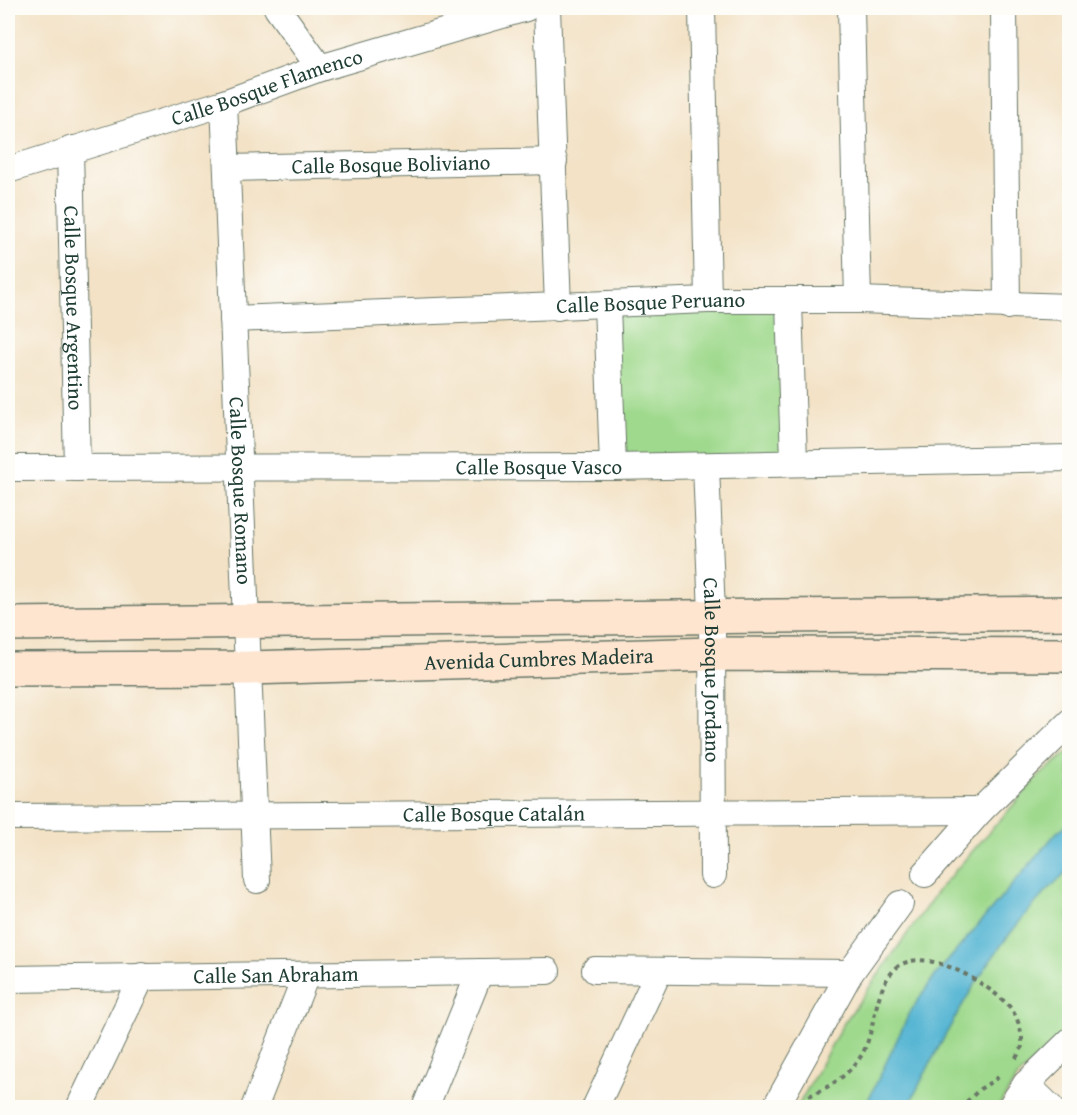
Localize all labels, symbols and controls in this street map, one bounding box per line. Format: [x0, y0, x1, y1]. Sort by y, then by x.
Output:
street label: Calle Bosque Flamenco [167, 40, 366, 133]
street label: Calle Bosque Boliviano [291, 146, 491, 182]
street label: Calle Bosque Argentino [56, 205, 92, 411]
street label: Calle Bosque Peruano [556, 284, 745, 321]
street label: Calle Bosque Romano [221, 396, 260, 585]
street label: Calle Bosque Vasco [456, 451, 622, 482]
street label: Calle Bosque Jordano [696, 577, 729, 762]
street label: Avenida Cumbres Madeira [424, 640, 654, 678]
street label: Calle Bosque Catalán [403, 797, 585, 830]
street label: Calle San Abraham [193, 958, 359, 991]

